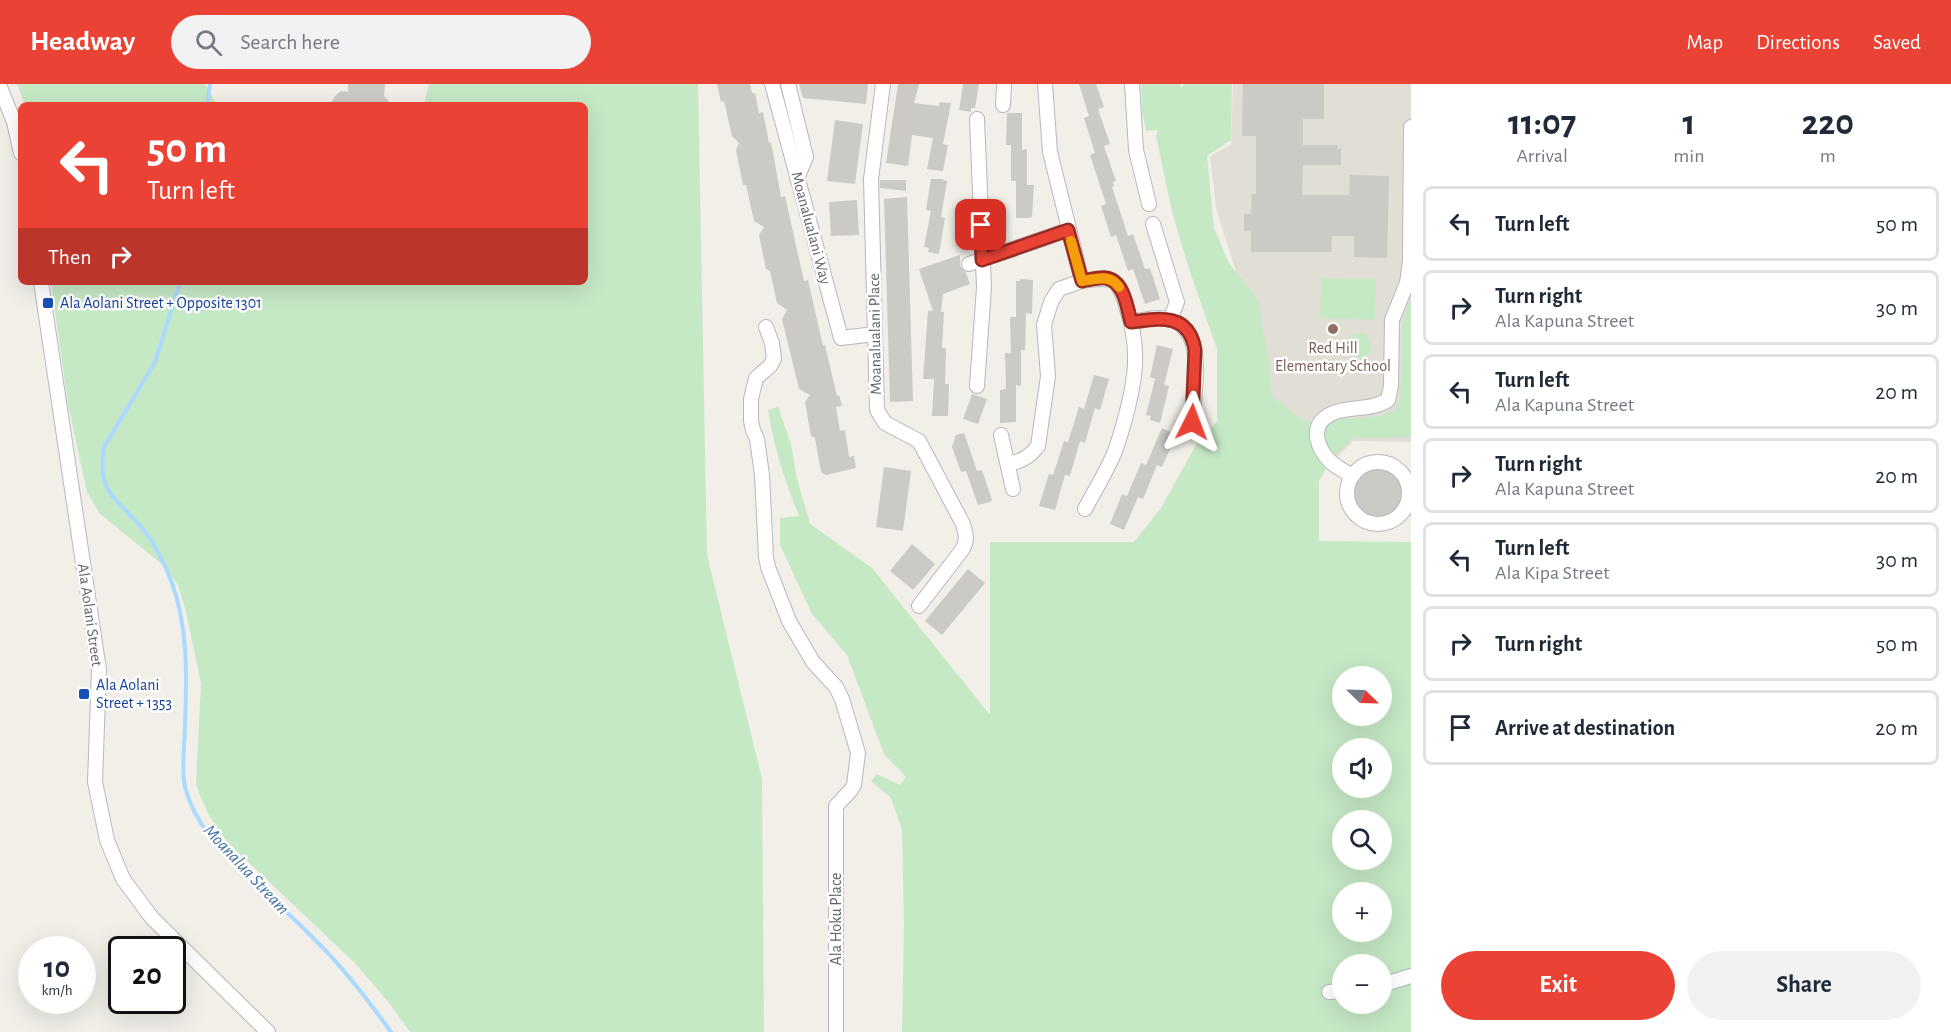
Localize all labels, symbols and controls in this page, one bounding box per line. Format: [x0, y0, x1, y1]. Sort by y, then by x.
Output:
search box [171, 15, 591, 69]
icon: search [192, 26, 225, 59]
text: Headway [30, 28, 135, 56]
text: Search here [240, 31, 340, 53]
text: Map [1687, 32, 1723, 53]
text: Directions [1756, 32, 1840, 53]
text: Saved [1873, 32, 1921, 53]
text: 11:07 [1508, 105, 1576, 141]
text: 1 [1682, 105, 1695, 141]
text: 220 [1801, 105, 1854, 141]
icon: left [48, 126, 126, 204]
text: 50 m [147, 128, 227, 170]
text: Arrival [1516, 146, 1568, 166]
text: min [1673, 146, 1704, 166]
text: m [1820, 146, 1836, 166]
street label: Moanalualani Way [787, 170, 834, 286]
text: Turn left [147, 177, 235, 204]
pin [955, 199, 1006, 250]
icon: left [1444, 207, 1477, 240]
icon: arrive [964, 208, 997, 241]
text: Turn left [1495, 213, 1569, 235]
text: 50 m [1876, 213, 1918, 235]
icon: right [104, 240, 137, 273]
text: Then [48, 246, 92, 268]
street label: Moanalualani Place [866, 273, 884, 395]
text: Turn right [1495, 285, 1582, 307]
icon: right [1444, 291, 1477, 324]
place label: Ala Aolani Street + Opposite 1301 [60, 295, 262, 311]
marker: Ala Aolani Street + Opposite 1301 [41, 296, 55, 310]
text: 30 m [1876, 297, 1918, 319]
text: Ala Kapuna Street [1495, 311, 1634, 331]
marker: Red Hill Elementary School [1326, 322, 1340, 336]
place label: Red Hill Elementary School [1275, 340, 1391, 375]
text: Turn left [1495, 369, 1569, 391]
icon: left [1444, 375, 1477, 408]
text: 20 m [1875, 381, 1918, 403]
position arrow [1160, 390, 1224, 454]
text: Ala Kapuna Street [1495, 395, 1634, 415]
text: Turn right [1495, 453, 1582, 475]
icon: right [1444, 459, 1477, 492]
text: 20 m [1875, 465, 1918, 487]
text: Ala Kapuna Street [1495, 479, 1634, 499]
text: Turn left [1495, 537, 1569, 559]
icon: left [1444, 543, 1477, 576]
text: 30 m [1876, 549, 1918, 571]
street label: Ala Aolani Street [75, 563, 105, 667]
text: Ala Kipa Street [1495, 563, 1610, 583]
icon: right [1444, 627, 1477, 660]
text: Turn right [1495, 633, 1582, 655]
text: 50 m [1876, 633, 1918, 655]
north arrow [1332, 666, 1392, 726]
map controls [1332, 666, 1392, 1014]
place label: Ala Aolani Street + 1353 [96, 677, 172, 711]
marker: Ala Aolani Street + 1353 [77, 687, 91, 701]
icon: arrive [1444, 711, 1477, 744]
text: Arrive at destination [1495, 717, 1675, 739]
text: 20 m [1875, 717, 1918, 739]
button: sound [1332, 738, 1392, 798]
button: search [1332, 810, 1392, 870]
water label: Moanalua Stream [200, 822, 292, 918]
street label: Ala Hoku Place [828, 873, 844, 966]
button: + [1332, 882, 1392, 942]
speed limit sign: 20 [108, 936, 186, 1014]
button: Exit [1441, 951, 1675, 1020]
button: Share [1687, 951, 1921, 1020]
text: 10 [44, 953, 70, 983]
button: − [1332, 954, 1392, 1014]
text: km/h [42, 983, 72, 998]

